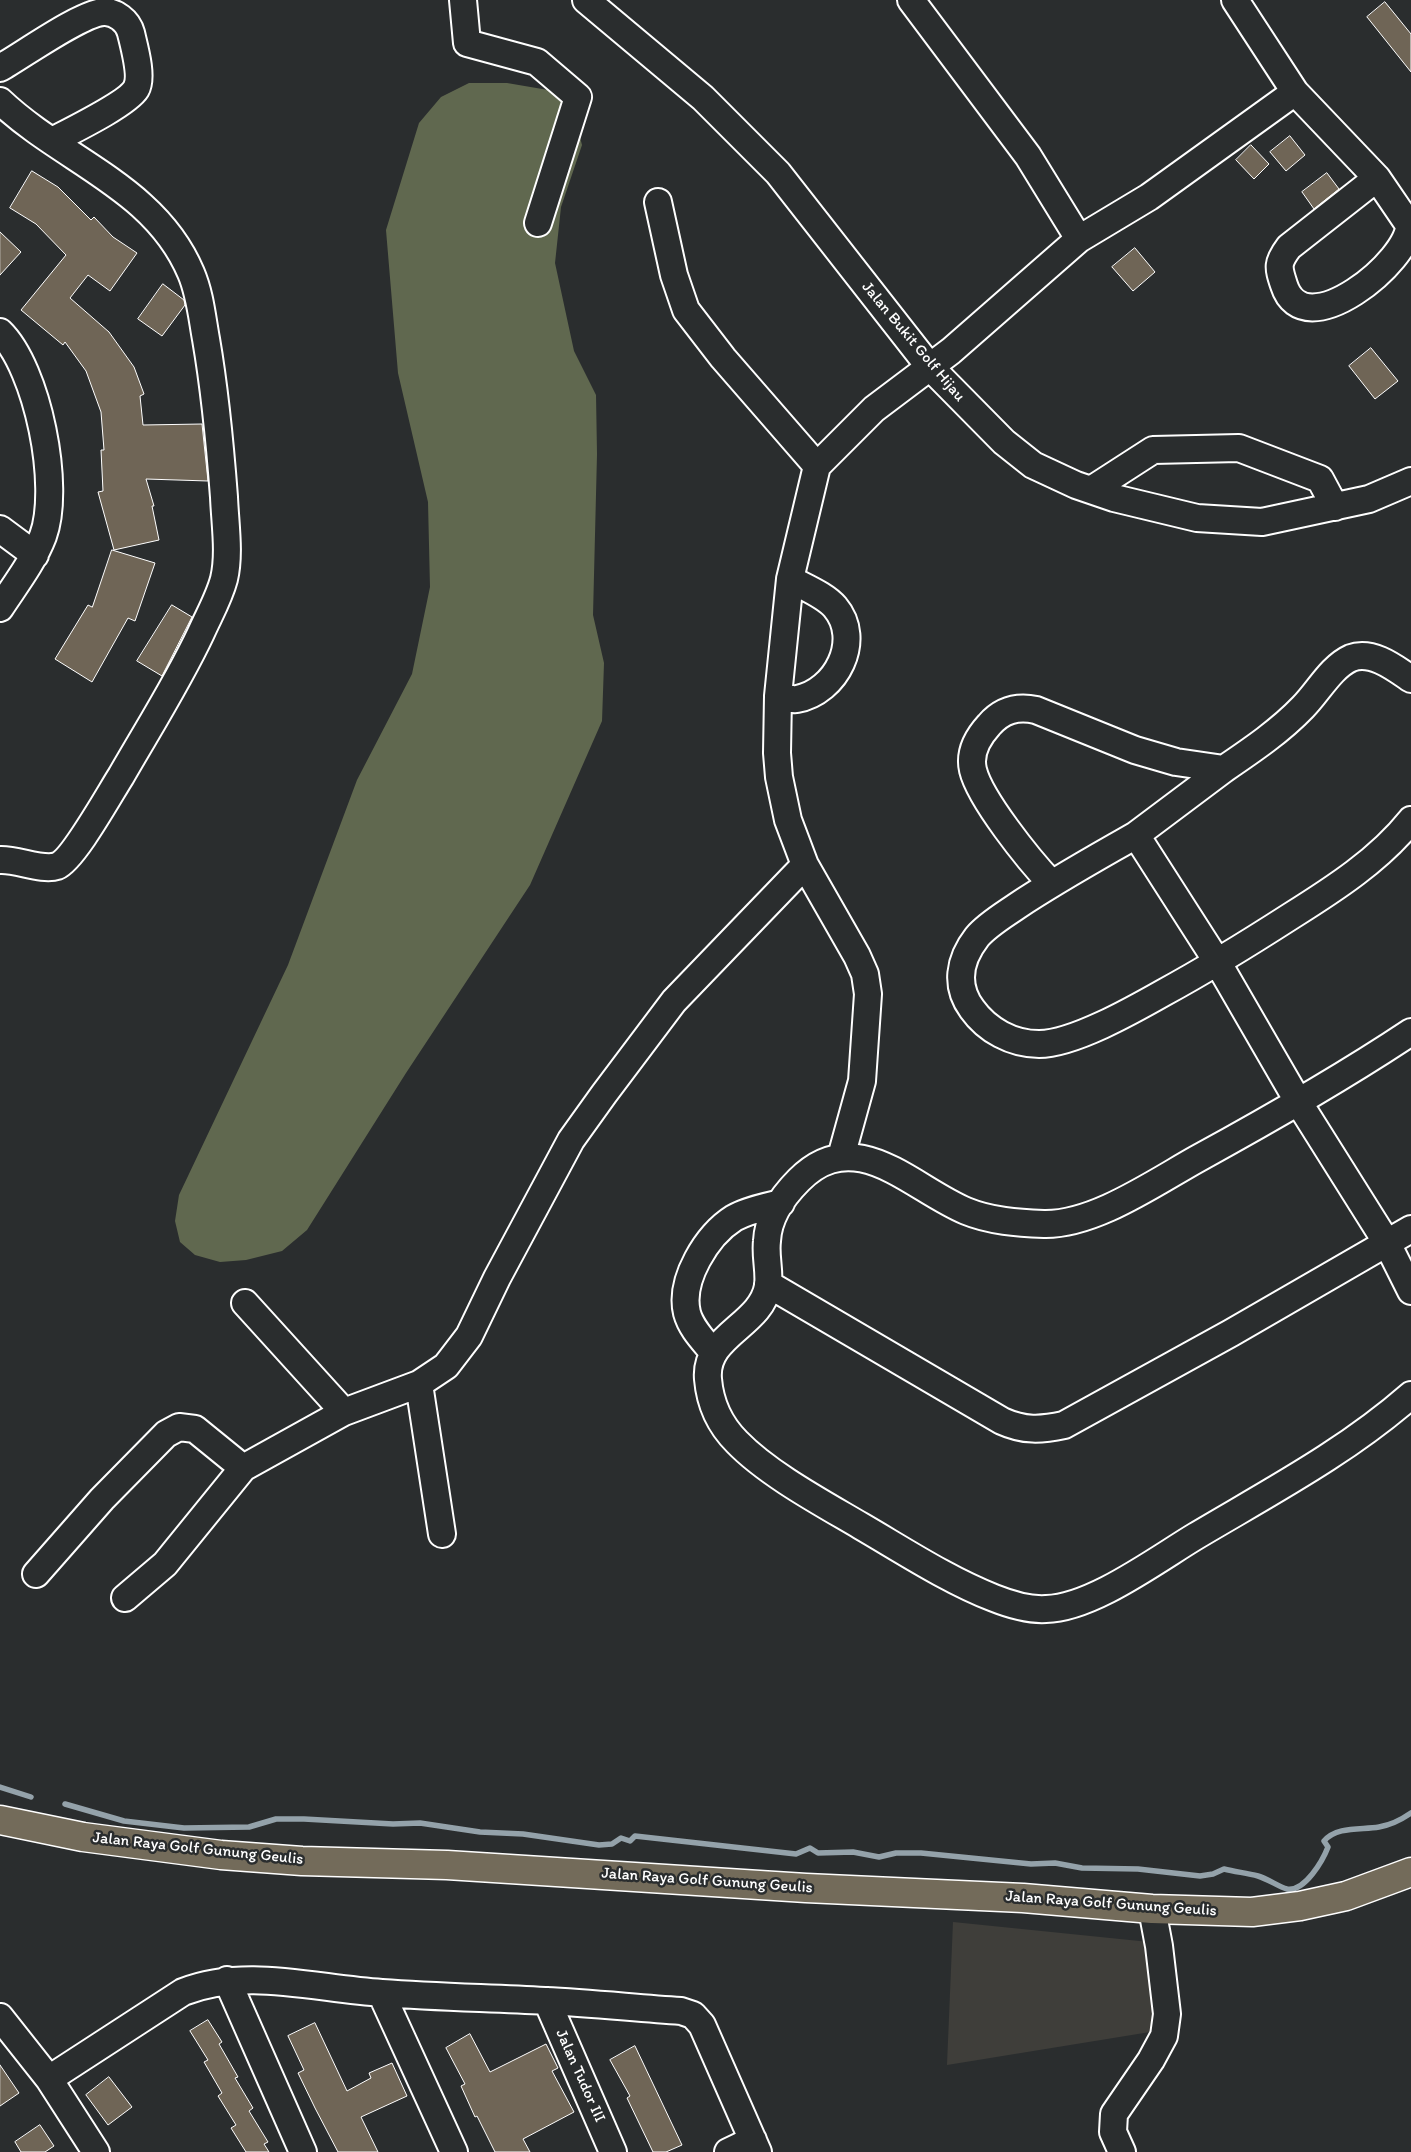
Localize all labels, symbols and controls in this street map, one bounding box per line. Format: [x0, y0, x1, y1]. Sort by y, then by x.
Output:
street label: Jalan Bukit Golf Hijau [857, 278, 969, 406]
street label: Jalan Raya Golf Gunung Geulis [92, 1828, 304, 1870]
street label: Jalan Raya Golf Gunung Geulis [601, 1864, 813, 1898]
street label: Jalan Raya Golf Gunung Geulis [1005, 1887, 1217, 1921]
street label: Jalan Tudor III [551, 2027, 609, 2125]

